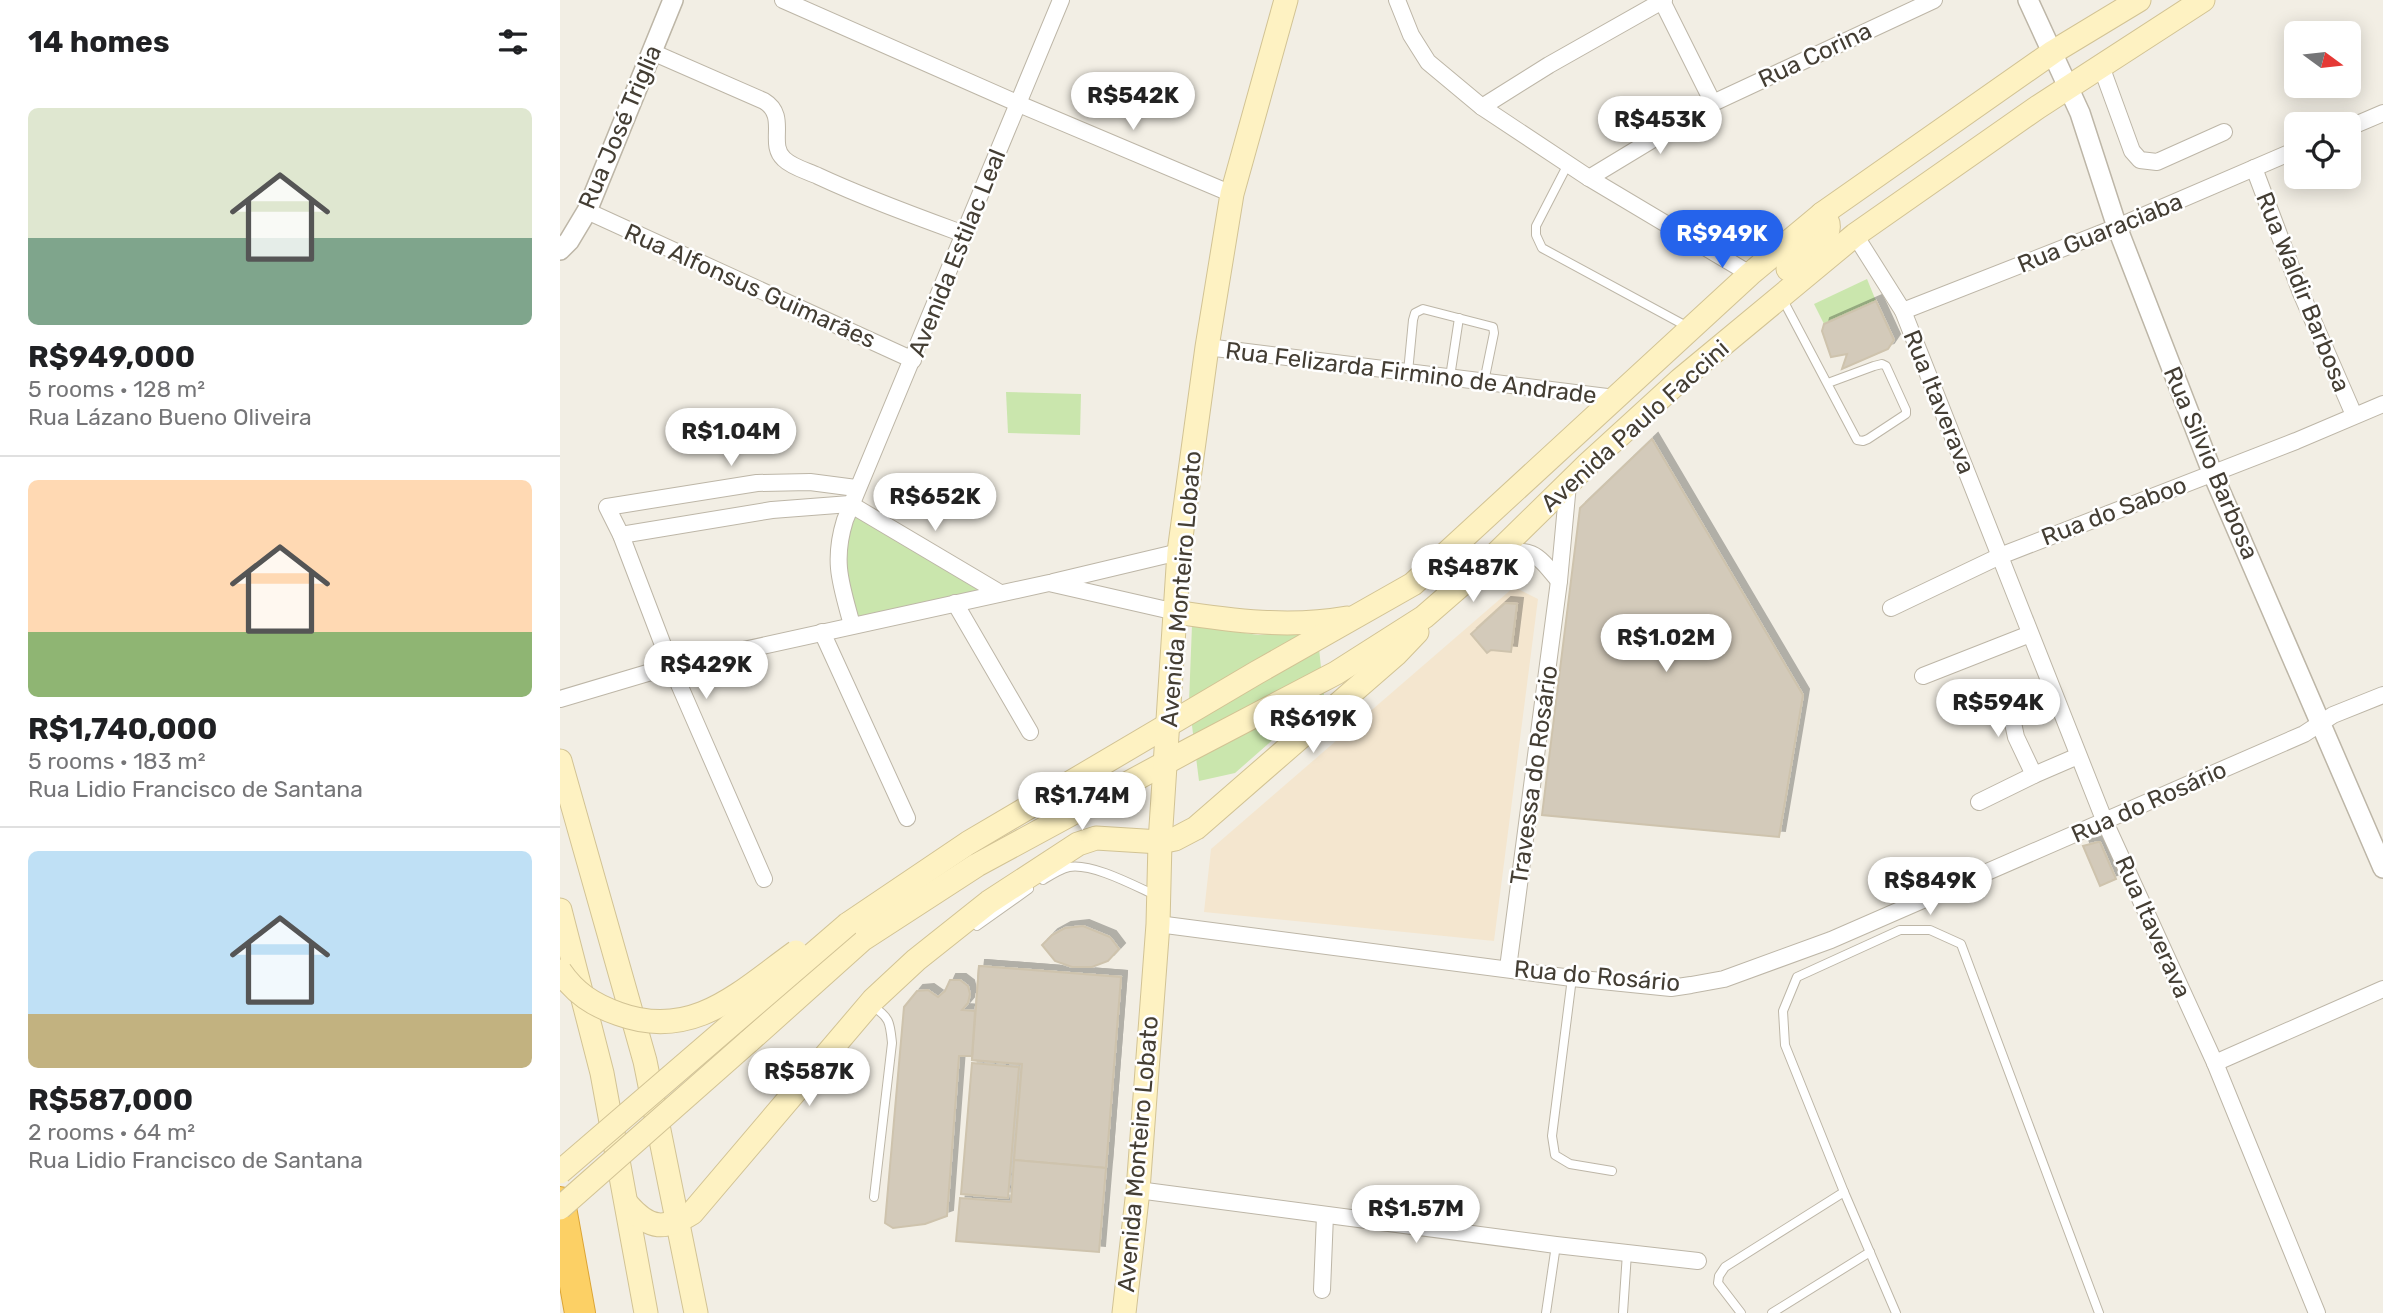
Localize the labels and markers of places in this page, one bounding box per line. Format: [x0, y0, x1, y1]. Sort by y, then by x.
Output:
pin: R$542K [1076, 72, 1190, 132]
pin: R$453K [1603, 96, 1717, 156]
pin: R$949K [1665, 210, 1779, 270]
pin: R$1.04M [666, 408, 796, 468]
pin: R$652K [878, 474, 992, 533]
pin: R$487K [1416, 544, 1530, 604]
pin: R$1.02M [1601, 614, 1731, 674]
pin: R$429K [649, 642, 763, 701]
pin: R$594K [1941, 680, 2055, 739]
pin: R$619K [1256, 696, 1370, 755]
pin: R$1.74M [1017, 772, 1147, 832]
pin: R$849K [1873, 858, 1987, 917]
pin: R$587K [752, 1048, 866, 1108]
pin: R$1.57M [1351, 1186, 1481, 1245]

